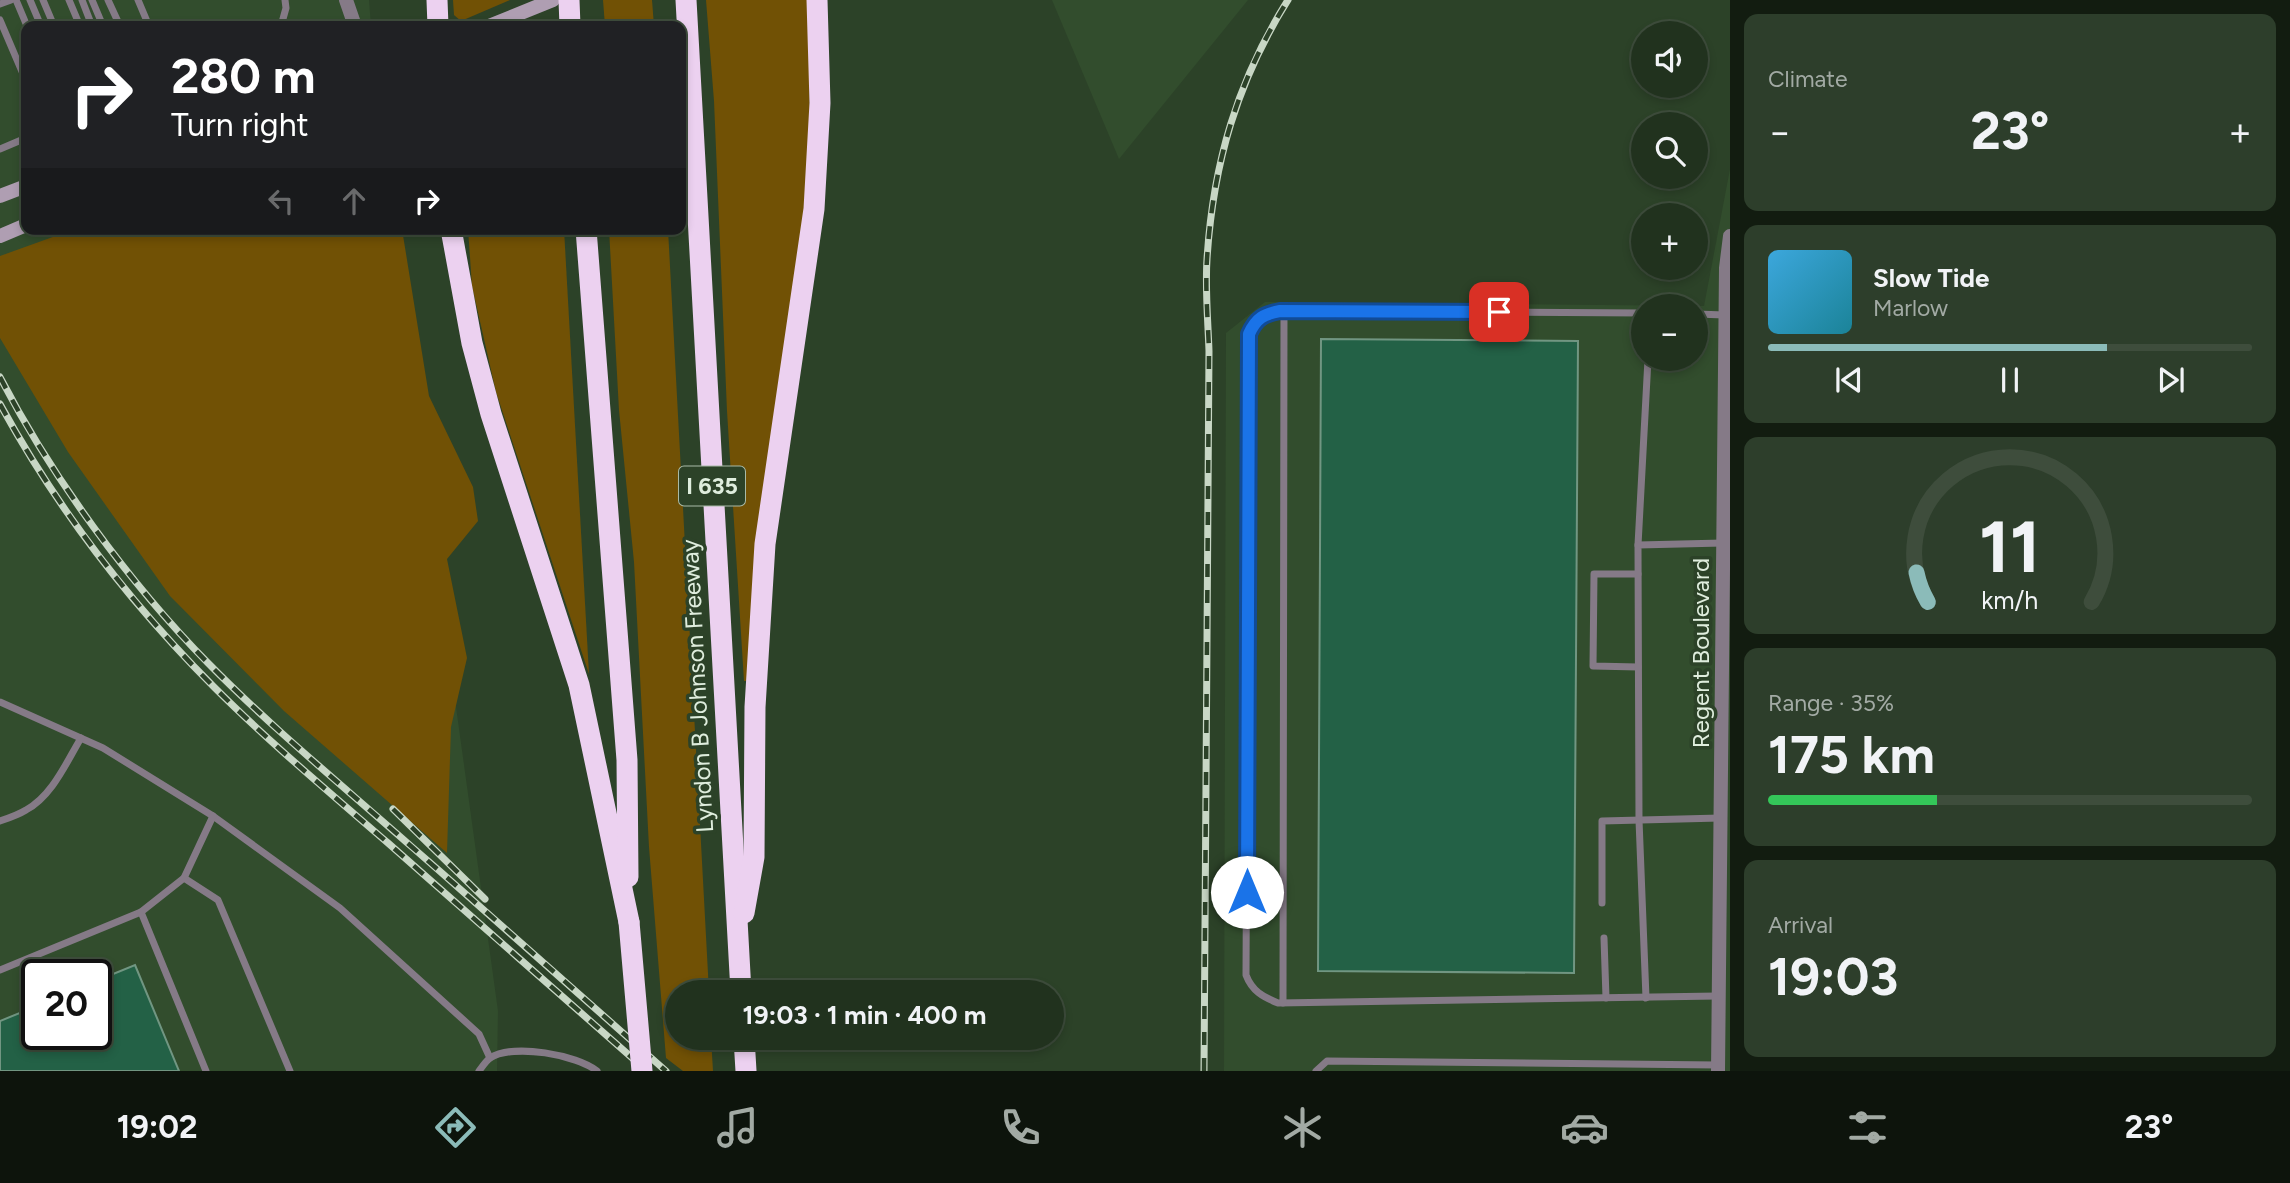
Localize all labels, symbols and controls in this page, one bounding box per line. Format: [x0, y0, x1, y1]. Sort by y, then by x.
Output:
map controls [1631, 21, 1708, 371]
button: sound [1631, 21, 1708, 98]
text: 280 m [171, 46, 316, 105]
icon: right [56, 49, 147, 140]
text: Climate [1768, 65, 1847, 93]
text: 23° [1971, 100, 2049, 162]
text: Turn right [171, 106, 309, 144]
text: − [1768, 109, 1792, 155]
text: + [2228, 109, 2252, 155]
button: search [1631, 112, 1708, 189]
icon: left [262, 182, 300, 220]
icon: ahead [335, 182, 373, 220]
icon: right [408, 182, 446, 220]
button: + [1631, 203, 1708, 280]
text: Slow Tide [1873, 262, 1989, 294]
pin [1469, 282, 1529, 342]
icon: arrive [1480, 293, 1518, 331]
button: − [1631, 294, 1708, 371]
text: Marlow [1873, 294, 1948, 322]
icon: previous [1830, 361, 1868, 399]
icon: pause [1991, 361, 2029, 399]
icon: next [2152, 361, 2190, 399]
road number: I 635 [679, 466, 745, 506]
text: 11 [1979, 503, 2041, 590]
street label: Lyndon B Johnson Freeway [675, 538, 719, 833]
street label: Regent Boulevard [1686, 558, 1715, 748]
text: km/h [1981, 584, 2039, 614]
text: Range · 35% [1768, 689, 1894, 717]
text: 175 km [1768, 724, 1935, 786]
position arrow [1210, 855, 1284, 929]
text: Arrival [1768, 911, 1833, 939]
text: 19:03 [1768, 946, 1898, 1008]
speed limit sign: 20 [21, 959, 112, 1050]
text: 19:03 · 1 min · 400 m [743, 999, 986, 1031]
icon: directions [431, 1103, 480, 1152]
icon: music [713, 1103, 762, 1152]
icon: phone [996, 1103, 1045, 1152]
icon: climate [1278, 1103, 1327, 1152]
icon: car [1560, 1103, 1609, 1152]
icon: filters [1843, 1103, 1892, 1152]
text: 19:02 [117, 1108, 198, 1146]
text: 23° [2125, 1108, 2173, 1146]

